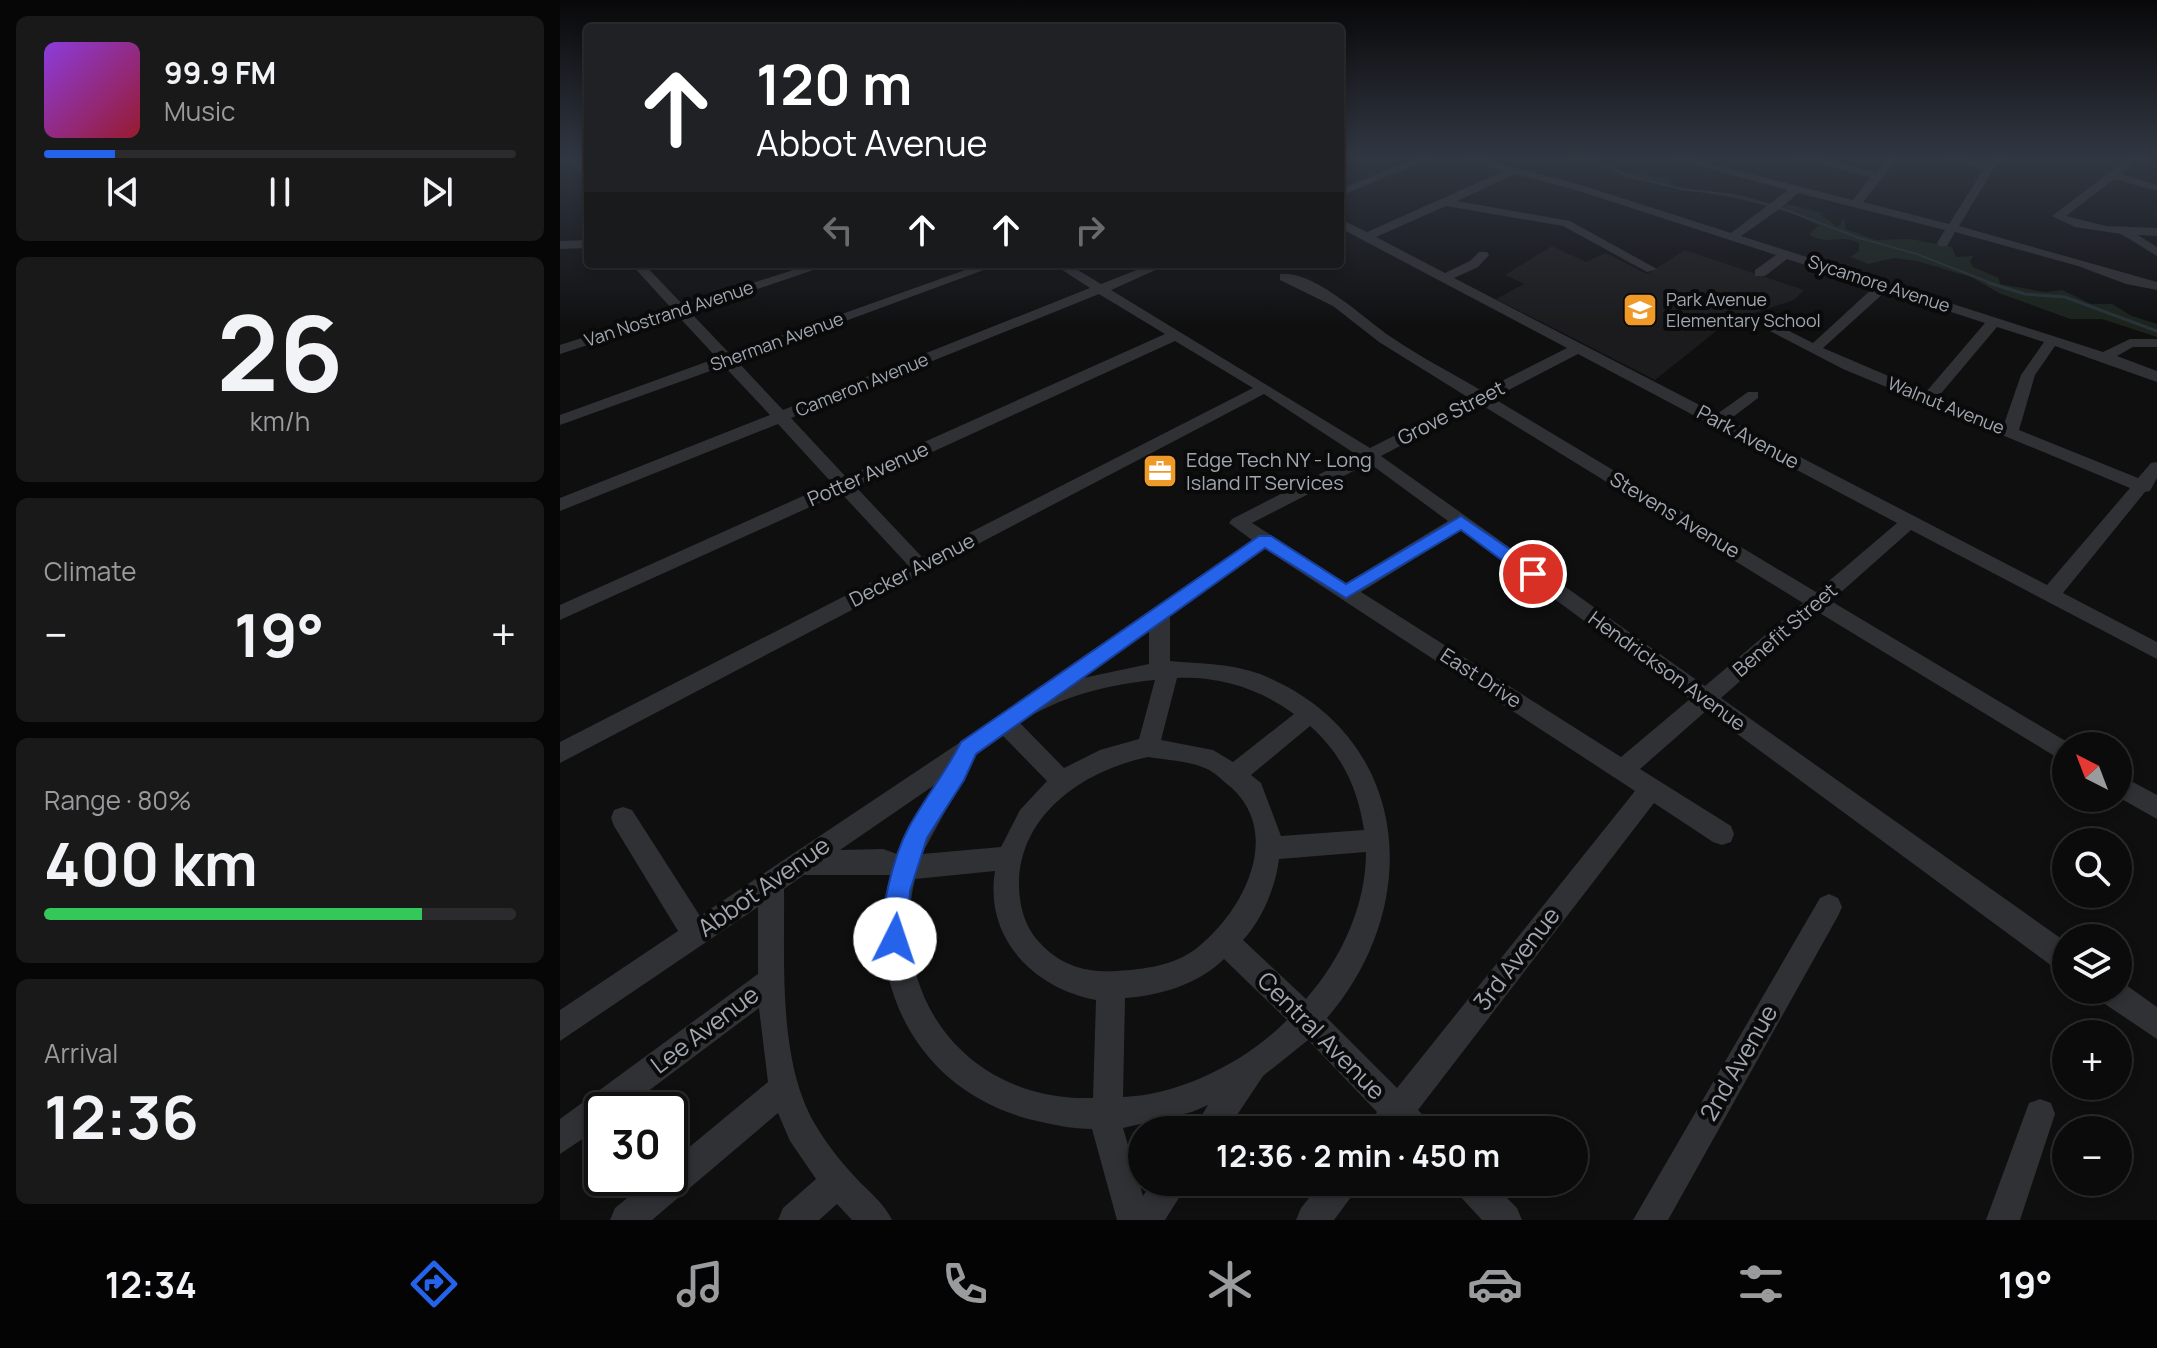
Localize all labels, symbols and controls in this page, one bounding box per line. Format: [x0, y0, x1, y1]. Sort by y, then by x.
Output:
text: 120 m [756, 45, 912, 122]
text: 99.9 FM [164, 52, 276, 93]
icon: ahead [624, 56, 728, 160]
text: Music [164, 93, 235, 129]
text: Abbot Avenue [756, 118, 988, 167]
icon: previous [101, 170, 145, 214]
icon: pause [258, 170, 302, 214]
icon: next [415, 170, 459, 214]
icon: left [816, 208, 860, 252]
icon: ahead [900, 208, 944, 252]
icon: ahead [984, 208, 1028, 252]
icon: right [1068, 208, 1112, 252]
street label: Sycamore Avenue [1805, 249, 1953, 317]
street label: Van Nostrand Avenue [581, 274, 756, 352]
text: 26 [217, 280, 343, 422]
place label: Park Avenue Elementary School [1666, 287, 1821, 332]
school or university icon: Park Avenue Elementary School [1621, 291, 1659, 329]
street label: Sherman Avenue [707, 306, 847, 376]
street label: Cameron Avenue [792, 346, 932, 422]
street label: Walnut Avenue [1884, 371, 2008, 439]
street label: Grove Street [1393, 374, 1509, 451]
street label: Park Avenue [1692, 398, 1804, 475]
text: km/h [250, 403, 310, 439]
street label: Potter Avenue [803, 435, 933, 512]
place label: Edge Tech NY - Long Island IT Services [1186, 446, 1372, 496]
office icon: Edge Tech NY - Long Island IT Services [1141, 452, 1179, 490]
street label: Stevens Avenue [1605, 465, 1745, 564]
street label: Decker Avenue [844, 526, 979, 613]
pin [1499, 540, 1567, 608]
icon: arrive [1511, 552, 1555, 596]
text: Climate [44, 553, 136, 589]
street label: Benefit Street [1727, 577, 1843, 682]
text: 19° [234, 593, 324, 675]
text: − [44, 604, 68, 664]
text: + [491, 604, 516, 664]
street label: Hendrickson Avenue [1583, 604, 1751, 737]
street label: East Drive [1435, 641, 1527, 714]
north arrow [2052, 732, 2132, 812]
map controls [2052, 732, 2132, 1196]
text: Range · 80% [44, 782, 192, 818]
text: 400 km [44, 822, 258, 904]
street label: Abbot Avenue [690, 828, 836, 944]
button: search [2052, 828, 2132, 908]
position arrow [853, 897, 937, 981]
street label: 3rd Avenue [1465, 900, 1567, 1017]
button: layers [2052, 924, 2132, 1004]
street label: Central Avenue [1251, 964, 1393, 1106]
street label: Lee Avenue [643, 977, 765, 1080]
street label: 2nd Avenue [1691, 998, 1784, 1126]
button: + [2052, 1020, 2132, 1100]
text: Arrival [44, 1035, 118, 1071]
text: 12:36 [44, 1075, 199, 1157]
speed limit sign: 30 [584, 1092, 688, 1196]
button: − [2052, 1116, 2132, 1196]
text: 12:36 · 2 min · 450 m [1216, 1135, 1500, 1176]
icon: directions [406, 1256, 462, 1312]
icon: music [672, 1256, 728, 1312]
icon: phone [937, 1256, 993, 1312]
icon: climate [1202, 1256, 1258, 1312]
icon: car [1467, 1256, 1523, 1312]
icon: filters [1733, 1256, 1789, 1312]
text: 12:34 [105, 1260, 197, 1309]
text: 19° [1998, 1260, 2052, 1309]

